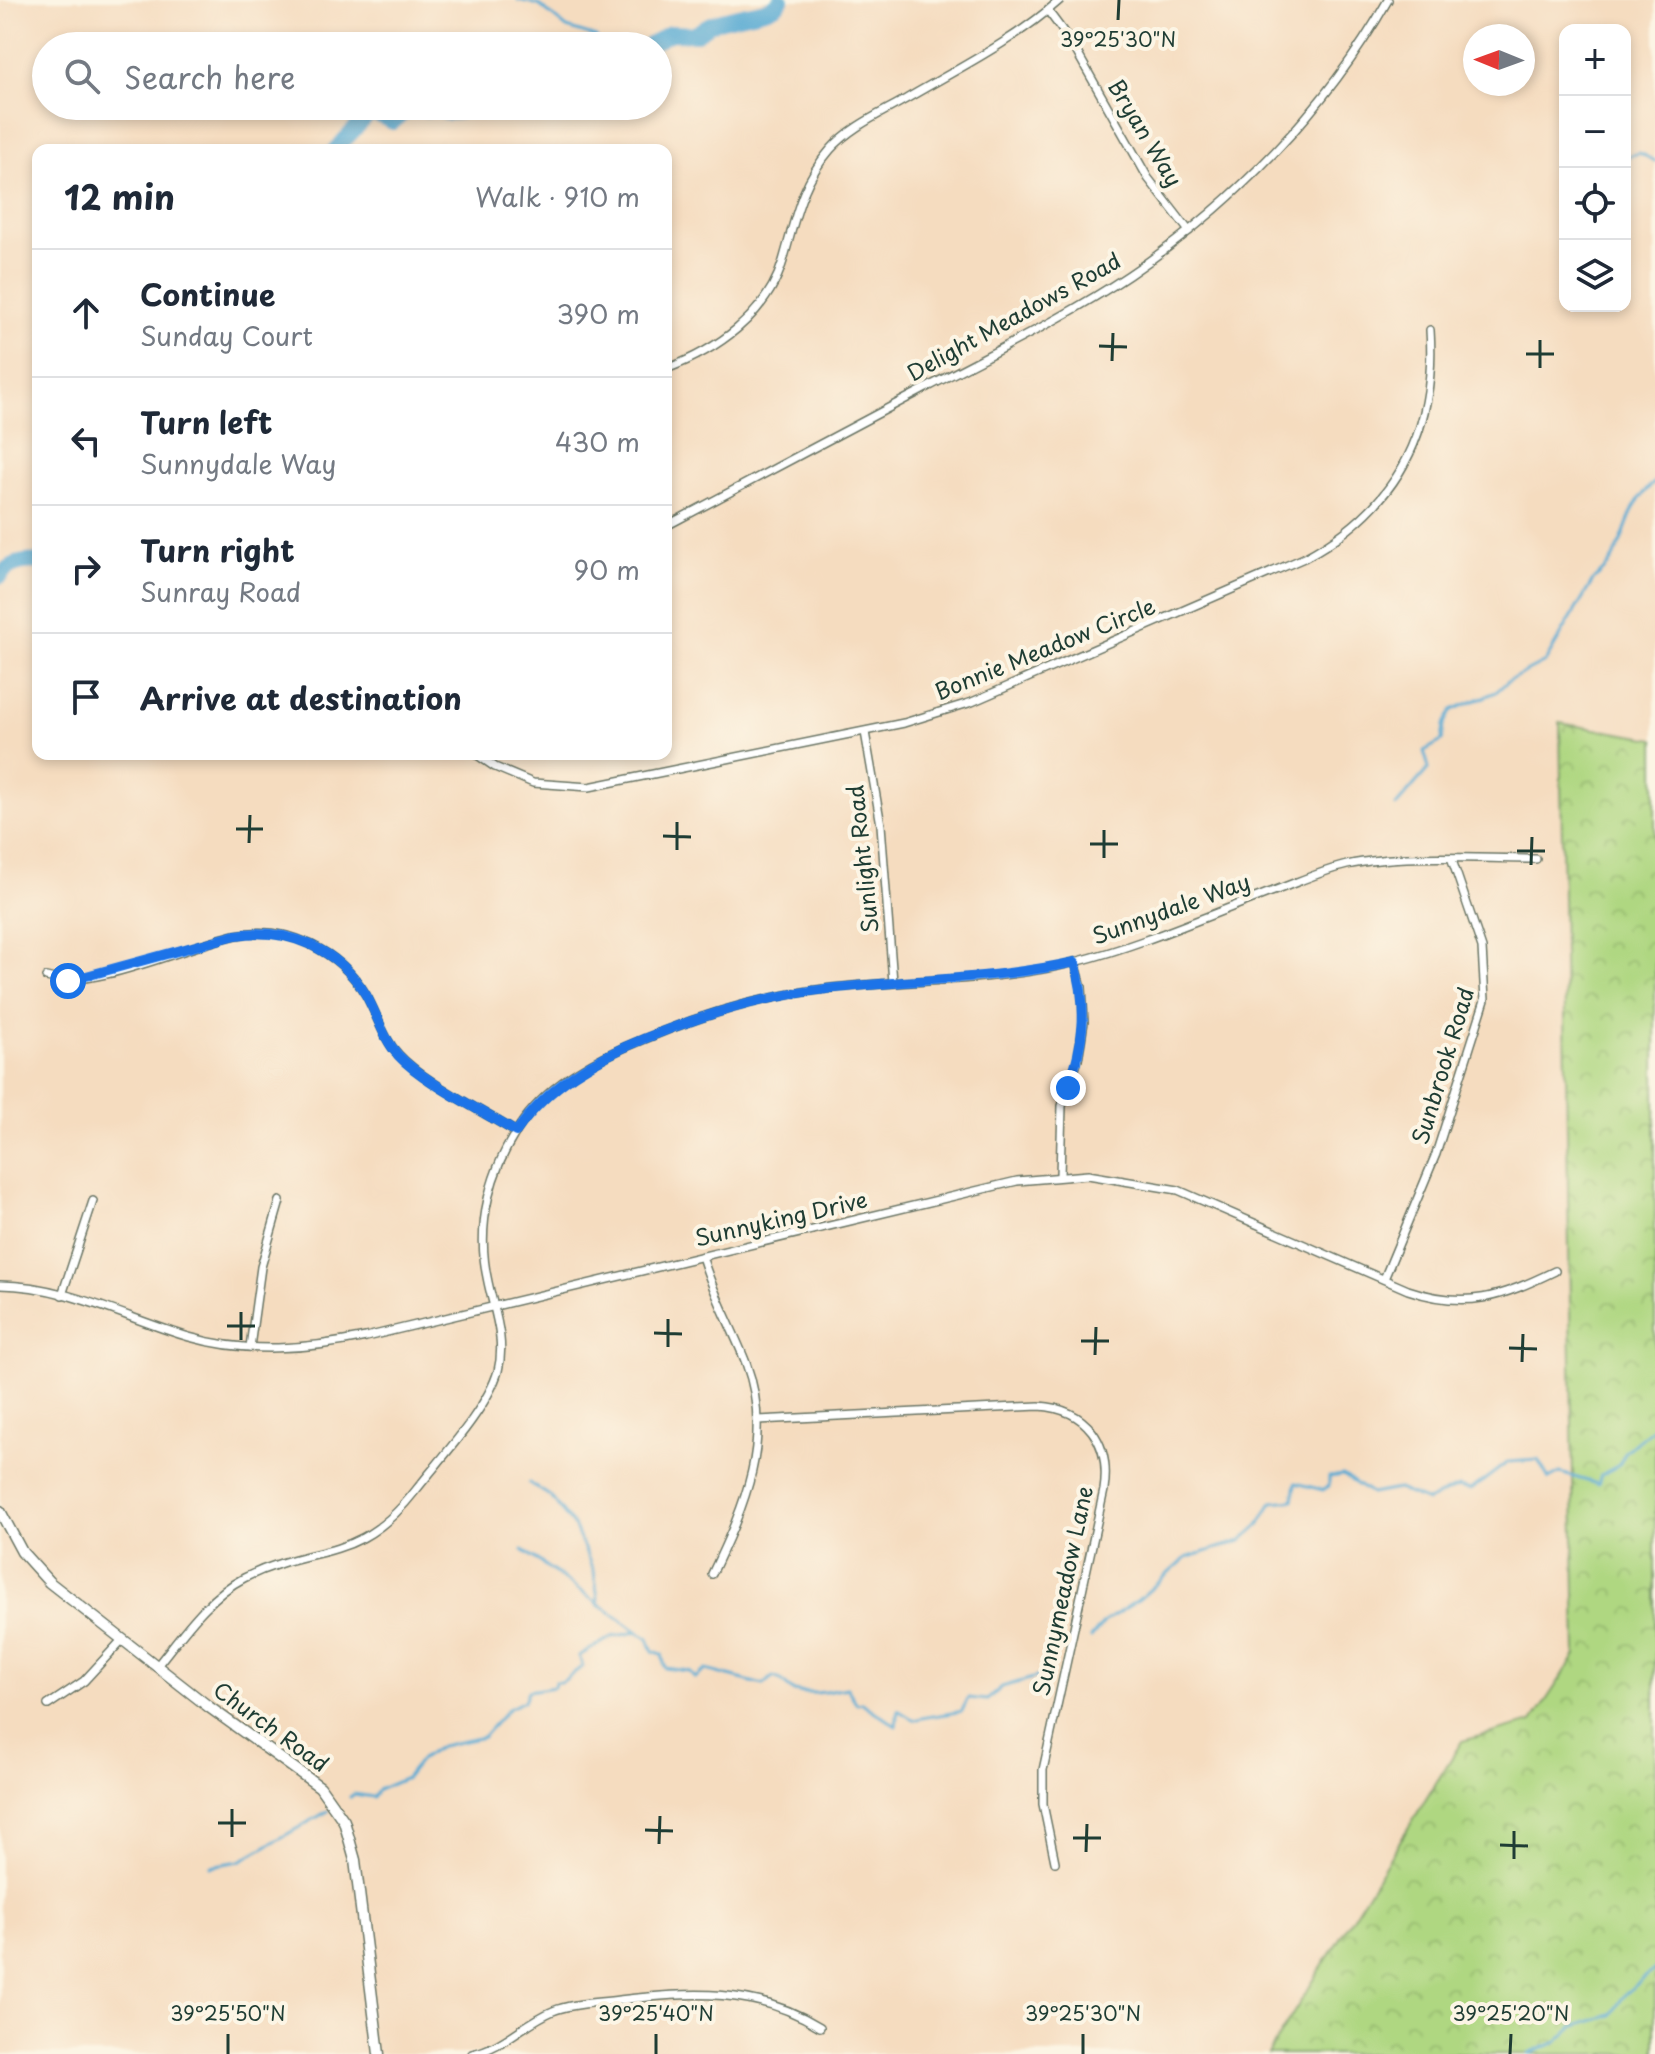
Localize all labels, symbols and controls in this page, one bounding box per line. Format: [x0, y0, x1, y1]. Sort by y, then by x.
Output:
text: 39°25'30"N [1060, 24, 1176, 54]
north arrow [1463, 24, 1535, 96]
map controls [1559, 24, 1631, 312]
button: + [1559, 24, 1631, 96]
search box [32, 32, 672, 120]
icon: search [60, 54, 104, 98]
text: Search here [124, 54, 296, 99]
street label: Bryan Way [1101, 72, 1191, 192]
button: − [1559, 96, 1631, 168]
button: locate [1559, 168, 1631, 240]
text: 12 min [64, 170, 175, 222]
text: Walk · 910 m [475, 177, 640, 216]
button: layers [1559, 240, 1631, 312]
street label: Delight Meadows Road [900, 243, 1126, 388]
text: Continue [140, 271, 275, 316]
icon: ahead [64, 291, 108, 335]
text: 390 m [556, 294, 640, 333]
text: Sunday Court [140, 316, 313, 355]
text: Turn left [140, 399, 272, 444]
icon: left [64, 419, 108, 463]
text: 430 m [555, 422, 640, 461]
text: Sunnydale Way [140, 444, 336, 483]
text: Turn right [140, 527, 295, 572]
icon: right [64, 547, 108, 591]
text: 90 m [573, 550, 640, 589]
text: Sunray Road [140, 572, 301, 611]
street label: Bonnie Meadow Circle [929, 588, 1160, 707]
icon: arrive [64, 675, 108, 719]
text: Arrive at destination [140, 675, 462, 720]
street label: Sunlight Road [837, 783, 886, 935]
street label: Sunnydale Way [1087, 864, 1254, 952]
route start [50, 963, 86, 999]
street label: Sunbrook Road [1402, 983, 1481, 1148]
route end [1050, 1070, 1086, 1106]
street label: Sunnyking Drive [691, 1182, 870, 1253]
street label: Sunnymeadow Lane [1023, 1483, 1100, 1699]
street label: Church Road [207, 1673, 337, 1779]
text: 39°25'50"N [170, 1998, 286, 2028]
text: 39°25'40"N [598, 1998, 714, 2028]
text: 39°25'30"N [1025, 1998, 1141, 2028]
text: 39°25'20"N [1453, 1998, 1569, 2028]

